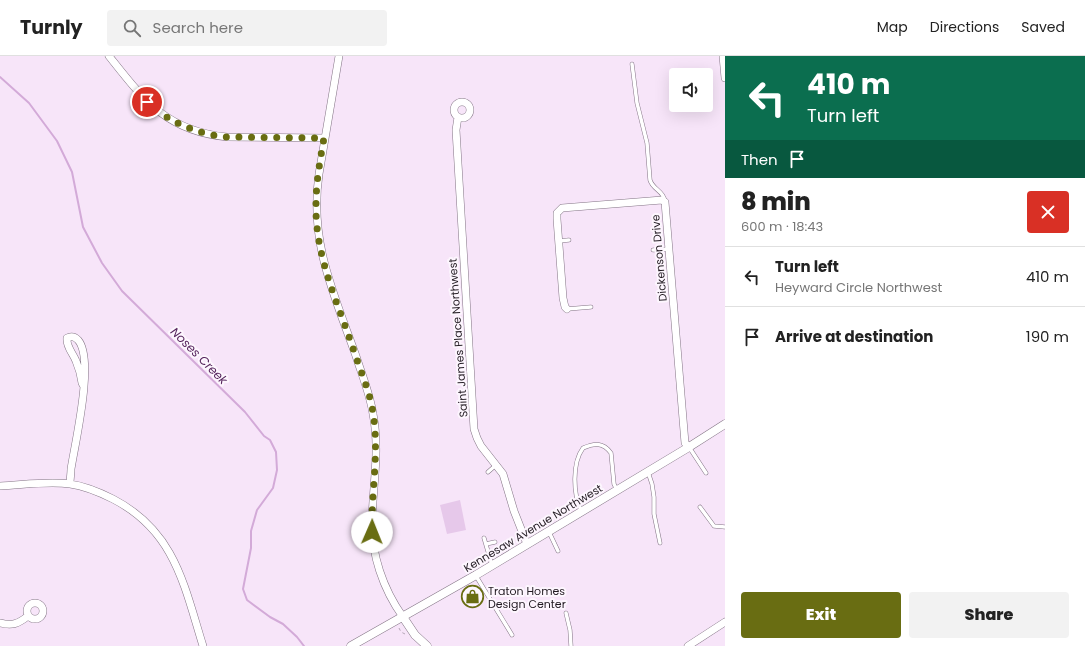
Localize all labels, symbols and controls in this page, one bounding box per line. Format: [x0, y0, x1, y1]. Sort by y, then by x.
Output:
search box [107, 10, 387, 46]
text: Turnly [20, 14, 83, 41]
icon: search [121, 17, 143, 39]
text: Search here [153, 17, 243, 38]
text: Map [877, 17, 908, 37]
text: Directions [930, 17, 999, 37]
text: Saved [1021, 17, 1065, 37]
text: 410 m [807, 65, 890, 104]
map controls [669, 68, 713, 112]
button: sound [669, 68, 713, 112]
icon: left [741, 72, 793, 124]
pin [130, 85, 164, 119]
icon: arrive [136, 91, 158, 113]
text: Turn left [807, 103, 879, 128]
icon: arrive [786, 148, 808, 170]
text: Then [741, 149, 778, 170]
text: 8 min [741, 185, 811, 218]
button: close [1027, 191, 1069, 233]
street label: Dickenson Drive [647, 214, 671, 302]
text: 600 m · 18:43 [741, 217, 823, 236]
text: Turn left [775, 256, 839, 277]
street label: Saint James Place Northwest [444, 258, 472, 418]
icon: left [741, 266, 763, 288]
text: 410 m [1026, 266, 1069, 287]
text: Heyward Circle Northwest [775, 278, 942, 297]
water label: Noses Creek [167, 323, 232, 389]
icon: arrive [741, 326, 763, 348]
text: Arrive at destination [775, 326, 933, 347]
text: 190 m [1026, 326, 1069, 347]
street label: Kennesaw Avenue Northwest [461, 480, 605, 576]
position arrow [351, 511, 393, 553]
place label: Traton Homes Design Center [488, 583, 566, 612]
shop icon: Traton Homes Design Center [459, 584, 485, 610]
button: Exit [741, 592, 901, 638]
button: Share [909, 592, 1069, 638]

